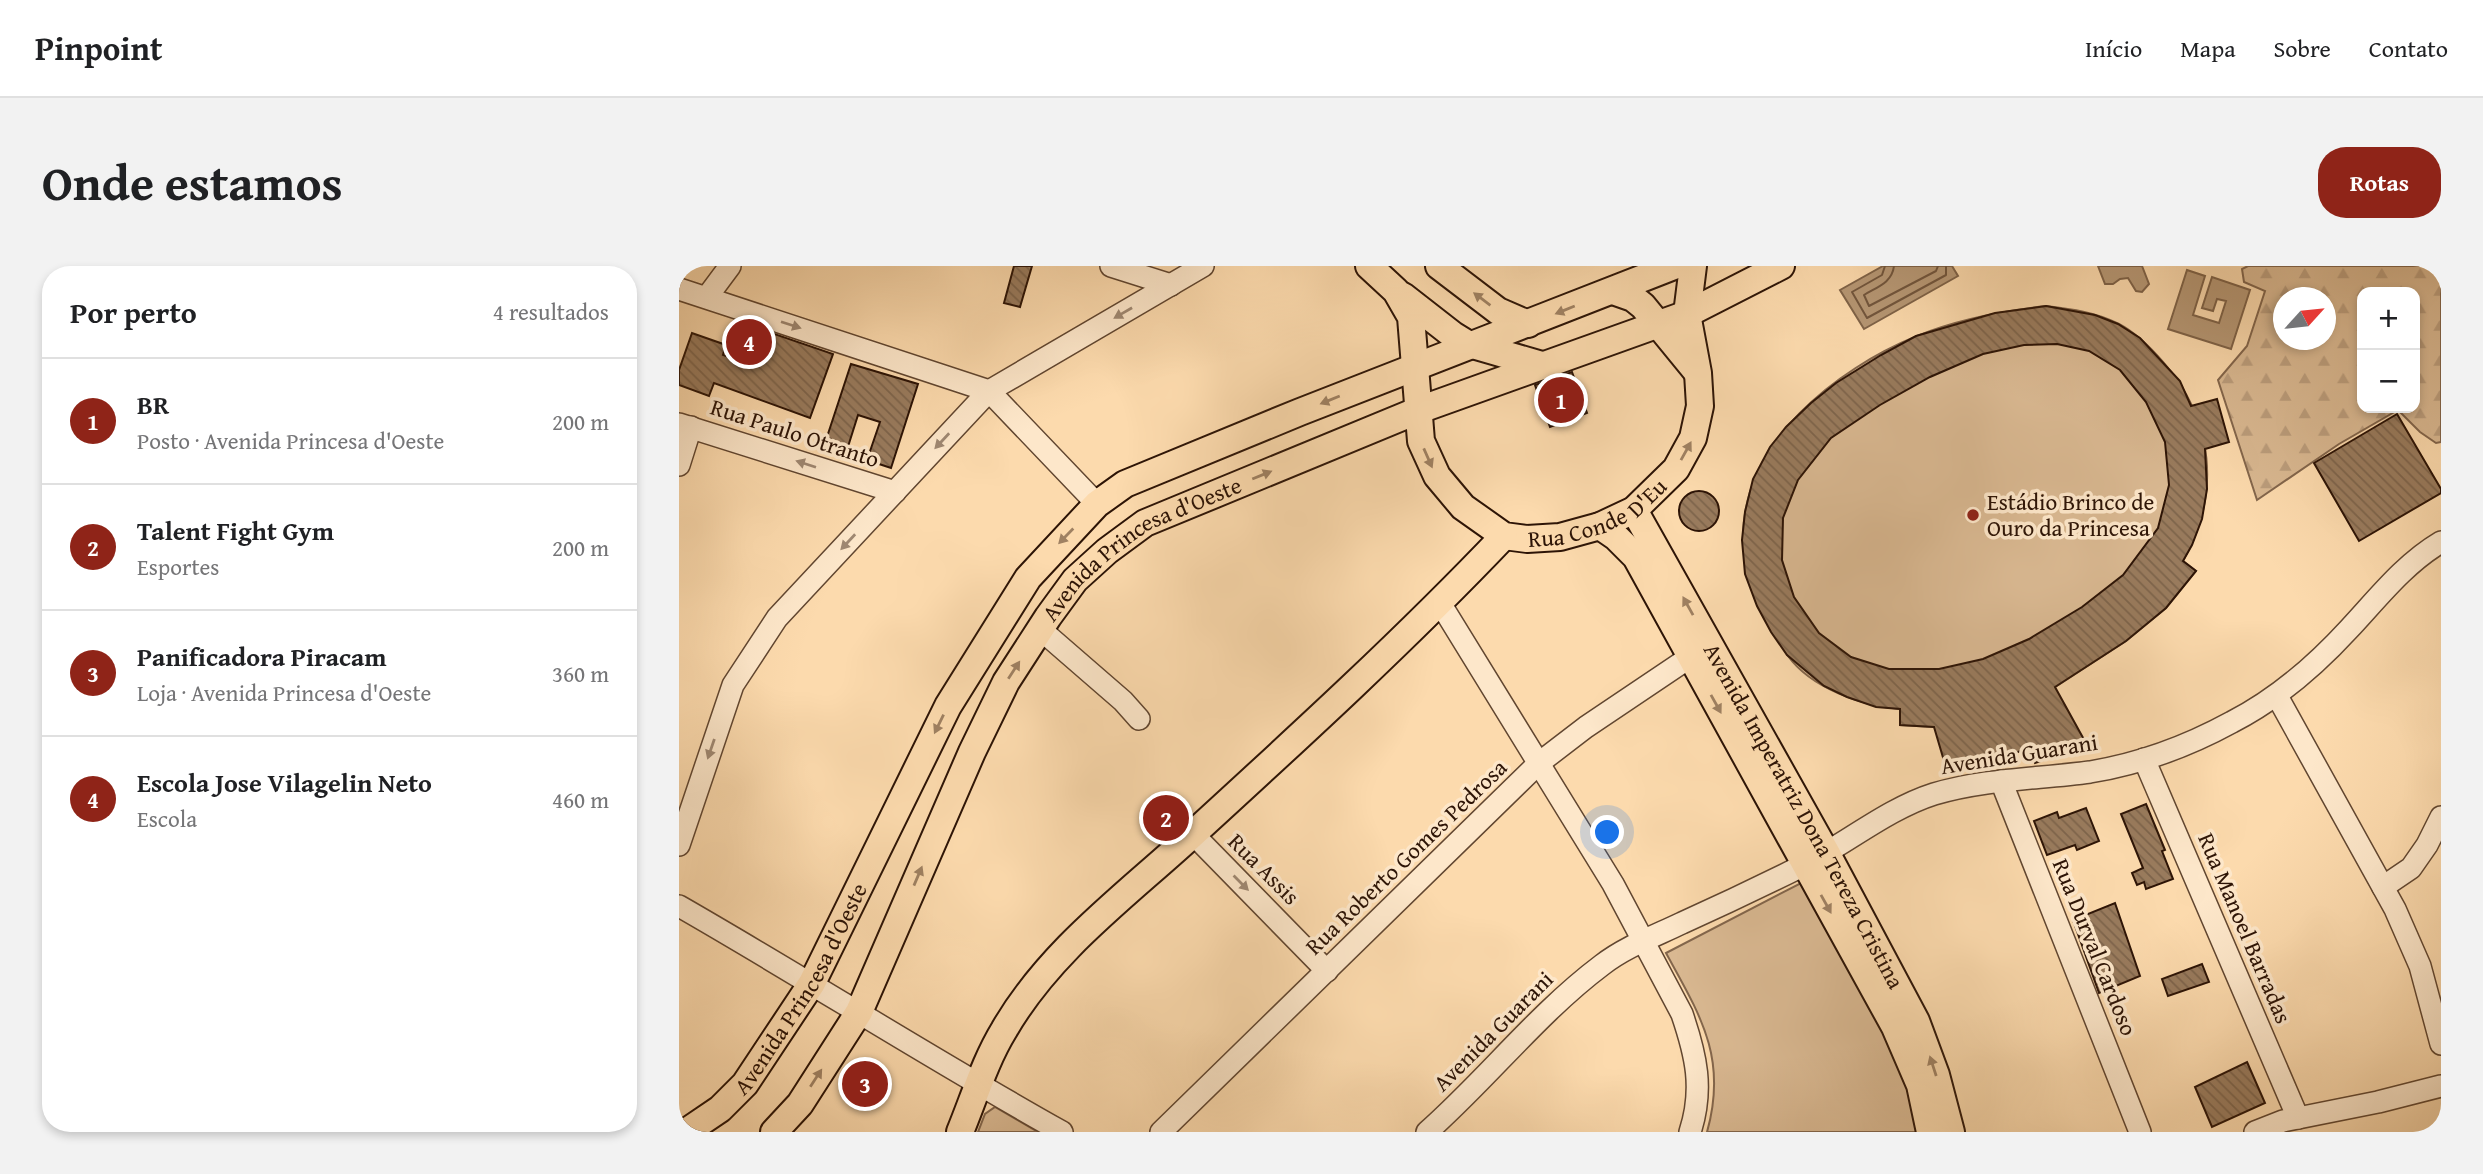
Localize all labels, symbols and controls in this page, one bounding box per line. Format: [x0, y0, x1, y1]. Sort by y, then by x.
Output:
text: Pinpoint [35, 24, 162, 72]
text: Início [2085, 31, 2142, 66]
text: Mapa [2180, 31, 2236, 66]
text: Sobre [2274, 31, 2331, 66]
text: Contato [2369, 31, 2448, 66]
text: Onde estamos [42, 146, 343, 218]
button: Rotas [2318, 147, 2441, 218]
north arrow [2273, 287, 2336, 350]
map controls [2357, 287, 2420, 413]
button: + [2357, 287, 2420, 350]
text: Por perto [70, 290, 197, 334]
one-way arrow [1473, 291, 1491, 306]
text: 4 resultados [493, 295, 609, 328]
one-way arrow [1555, 304, 1576, 315]
one-way arrow [1113, 307, 1132, 319]
pin: 4 [726, 316, 772, 368]
one-way arrow [780, 320, 801, 331]
button: − [2357, 350, 2420, 413]
pin: 1 [1538, 374, 1584, 426]
text: BR [137, 385, 169, 424]
street label: Rua Paulo Otranto [707, 390, 884, 475]
one-way arrow [1320, 394, 1341, 405]
text: 1 [87, 405, 99, 438]
text: 200 m [552, 405, 609, 438]
text: Posto · Avenida Princesa d'Oeste [137, 424, 444, 457]
one-way arrow [934, 432, 950, 450]
one-way arrow [1680, 442, 1692, 461]
one-way arrow [1423, 447, 1434, 468]
one-way arrow [796, 458, 817, 469]
street label: Avenida Princesa d'Oeste [1033, 468, 1246, 628]
one-way arrow [1251, 469, 1272, 480]
street label: Rua Conde D'Eu [1527, 470, 1674, 555]
place label: Estádio Brinco de Ouro da Princesa [1987, 485, 2154, 544]
marker: Estádio Brinco de Ouro da Princesa [1965, 507, 1981, 523]
text: Talent Fight Gym [137, 511, 334, 550]
one-way arrow [1058, 527, 1074, 544]
text: 2 [87, 531, 99, 564]
text: 200 m [552, 531, 609, 564]
one-way arrow [841, 533, 857, 550]
text: Esportes [137, 550, 219, 583]
one-way arrow [1682, 597, 1694, 616]
text: Panificadora Piracam [137, 637, 387, 676]
street label: Avenida Imperatriz Dona Tereza Cristina [1696, 637, 1913, 994]
text: 3 [87, 657, 99, 690]
text: 360 m [552, 657, 609, 690]
one-way arrow [1007, 661, 1021, 679]
text: Loja · Avenida Princesa d'Oeste [137, 676, 431, 709]
one-way arrow [1710, 695, 1722, 715]
one-way arrow [934, 714, 945, 734]
street label: Avenida Guarani [1938, 725, 2100, 782]
one-way arrow [706, 739, 716, 760]
street label: Rua Roberto Gomes Pedrosa [1297, 751, 1514, 962]
text: Escola Jose Vilagelin Neto [137, 763, 432, 802]
text: 4 [87, 783, 99, 816]
text: 460 m [552, 783, 609, 816]
pin: 2 [1143, 792, 1189, 844]
text: Escola [137, 802, 197, 835]
your location [1590, 815, 1624, 849]
street label: Rua Assis [1221, 825, 1308, 912]
street label: Rua Manoel Barradas [2190, 827, 2301, 1028]
street label: Rua Durval Cardoso [2045, 853, 2146, 1040]
one-way arrow [912, 866, 924, 886]
one-way arrow [1232, 874, 1249, 891]
street label: Avenida Princesa d'Oeste [726, 877, 875, 1102]
one-way arrow [1820, 894, 1832, 913]
street label: Avenida Guarani [1425, 963, 1560, 1098]
one-way arrow [1928, 1055, 1938, 1076]
pin: 3 [842, 1058, 888, 1110]
one-way arrow [809, 1069, 822, 1088]

